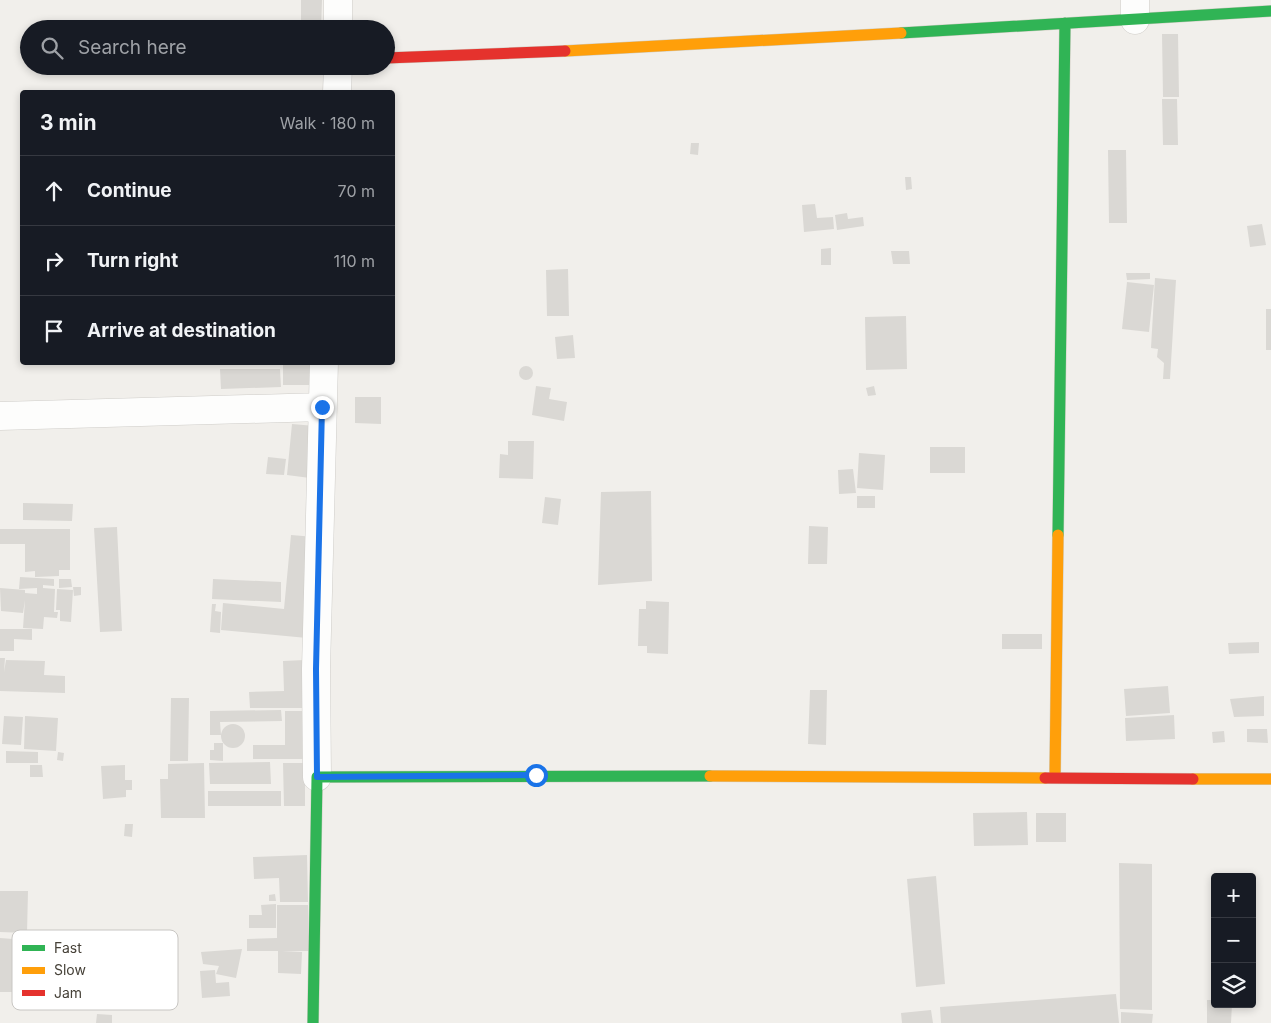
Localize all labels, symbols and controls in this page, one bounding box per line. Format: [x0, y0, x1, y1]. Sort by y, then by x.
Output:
search box [20, 20, 395, 75]
icon: search [38, 34, 66, 62]
text: Search here [78, 36, 187, 59]
text: 3 min [40, 110, 96, 135]
text: Walk · 180 m [280, 113, 375, 133]
icon: ahead [40, 177, 68, 205]
text: Continue [87, 179, 172, 202]
text: 70 m [338, 181, 375, 201]
icon: right [40, 247, 68, 275]
text: Turn right [87, 249, 178, 272]
text: 110 m [333, 251, 375, 271]
icon: arrive [40, 317, 68, 345]
text: Arrive at destination [87, 319, 276, 342]
route end [311, 396, 334, 419]
route start [525, 764, 548, 787]
map controls [1211, 873, 1256, 1008]
button: + [1211, 873, 1256, 918]
button: − [1211, 918, 1256, 963]
legend [12, 930, 178, 1010]
text: Fast [54, 939, 82, 956]
text: Slow [54, 961, 86, 978]
button: layers [1211, 963, 1256, 1008]
text: Jam [54, 984, 82, 1001]

